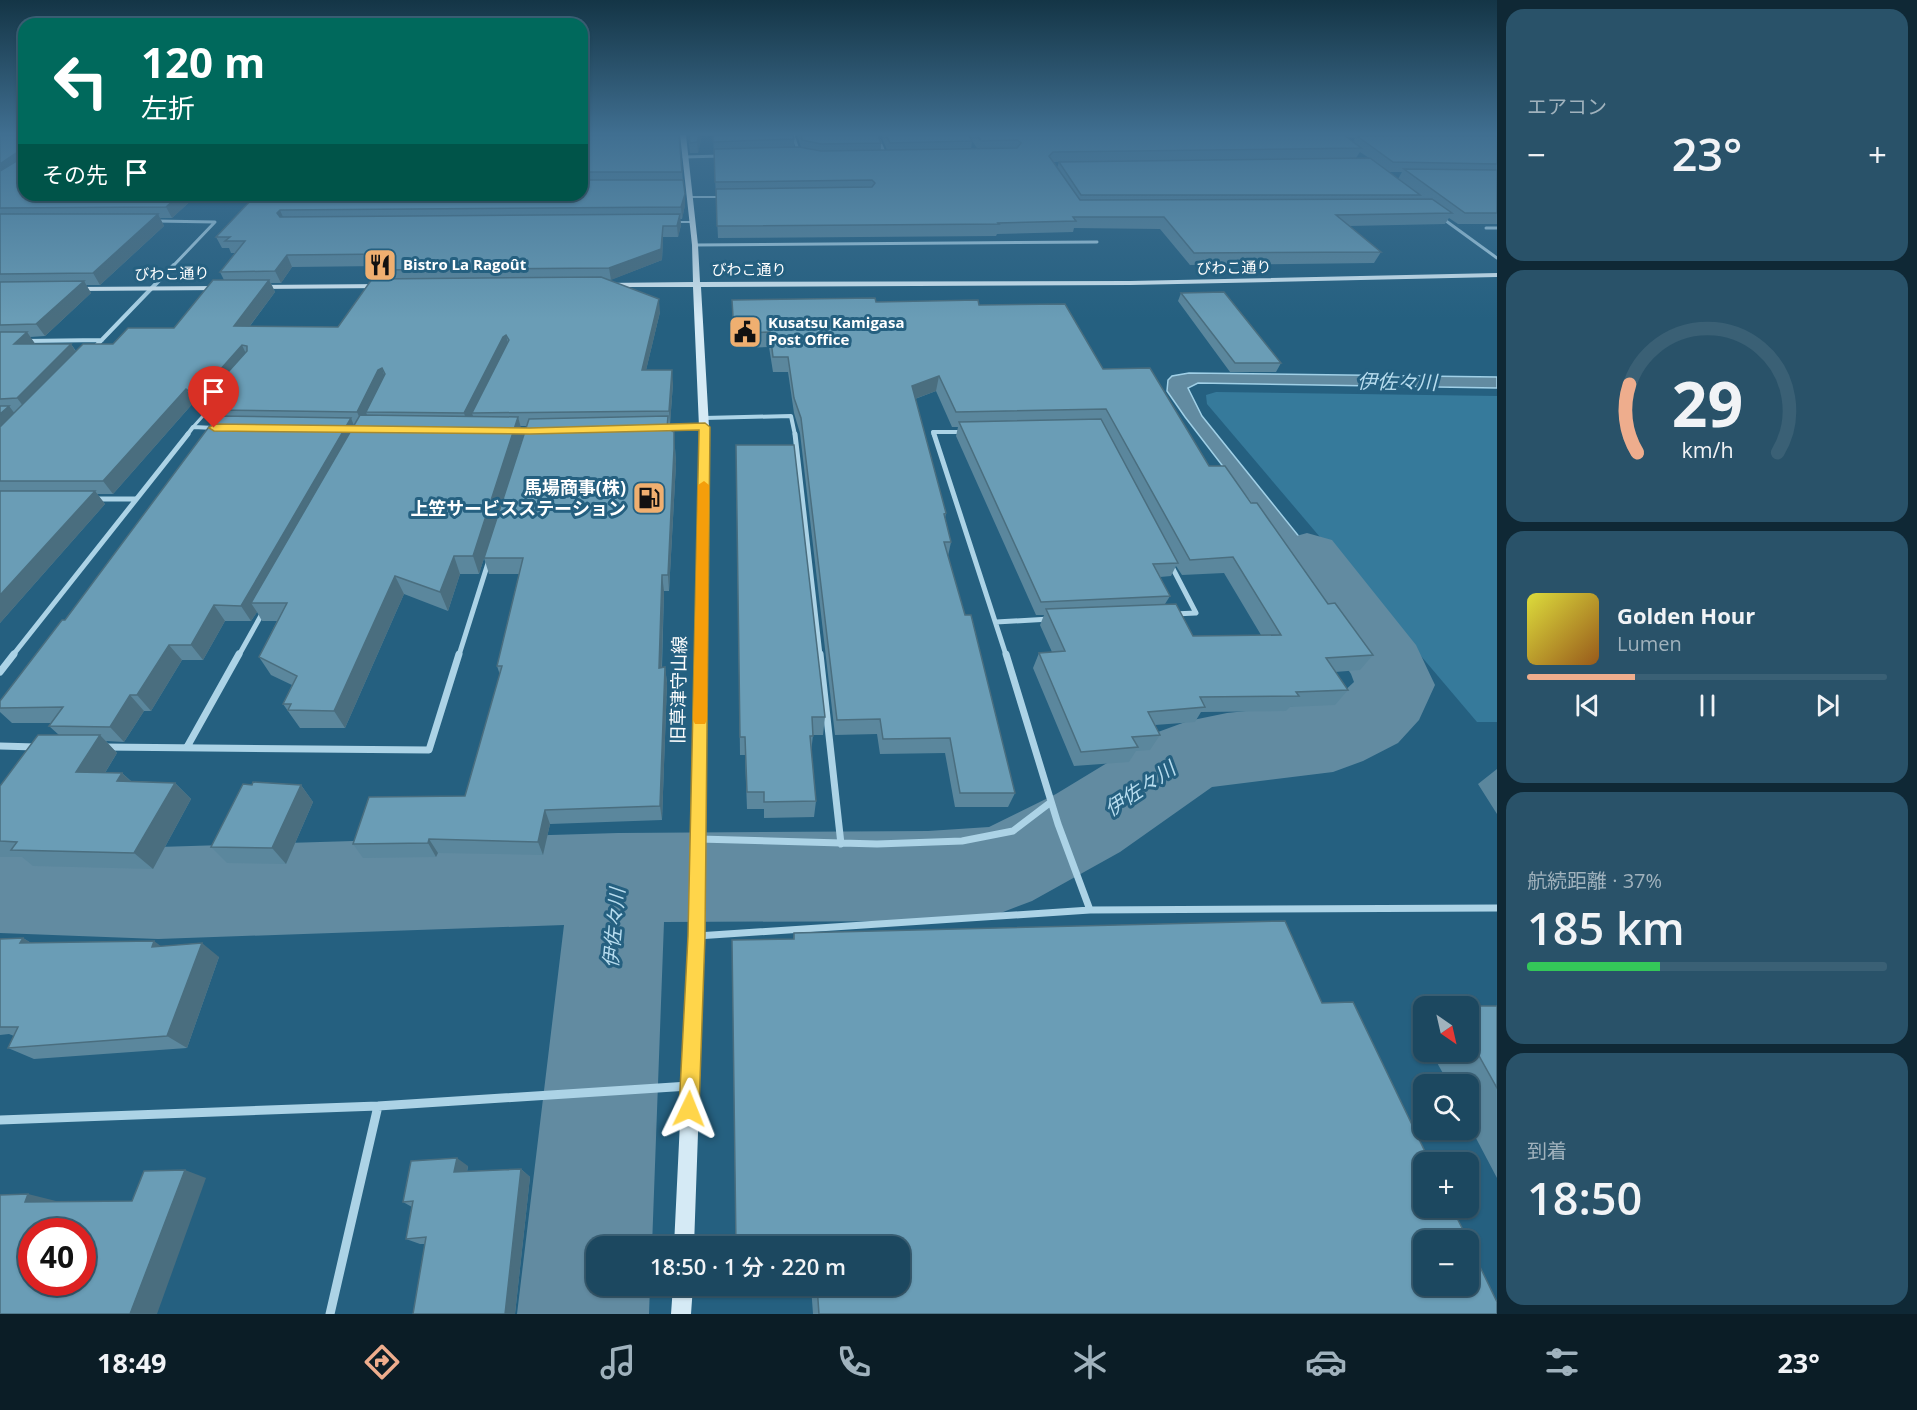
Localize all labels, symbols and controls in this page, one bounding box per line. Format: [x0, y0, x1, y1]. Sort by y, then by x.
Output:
text: 120 m [141, 33, 265, 90]
icon: left [42, 42, 120, 120]
text: 左折 [141, 89, 195, 126]
text: エアコン [1527, 93, 1607, 120]
text: 23° [1672, 123, 1742, 184]
text: − [1527, 132, 1546, 177]
text: + [1868, 132, 1887, 177]
icon: arrive [120, 156, 153, 189]
text: その先 [42, 159, 108, 189]
restaurant icon: Bistro La Ragoût [362, 247, 398, 283]
place label: Bistro La Ragoût [403, 254, 527, 274]
street label: びわこ通り [1196, 256, 1272, 278]
street label: びわこ通り [711, 259, 787, 279]
street label: びわこ通り [134, 262, 210, 284]
place label: Kusatsu Kamigasa Post Office [768, 312, 904, 349]
public building icon: Kusatsu Kamigasa Post Office [727, 314, 763, 350]
text: 29 [1671, 360, 1743, 445]
pin [188, 366, 239, 428]
water label: 伊佐々川 [1357, 367, 1439, 396]
icon: arrive [197, 375, 230, 408]
text: km/h [1681, 435, 1733, 464]
place label: 馬場商事(株) 上笠サービスステーション [410, 475, 626, 520]
fuel station icon: 馬場商事(株) 上笠サービスステーション [631, 480, 667, 516]
text: Golden Hour [1617, 600, 1755, 630]
text: Lumen [1617, 630, 1682, 657]
street label: 旧草津守山線 [665, 636, 691, 744]
icon: previous [1571, 689, 1604, 722]
icon: pause [1691, 689, 1724, 722]
icon: next [1811, 689, 1844, 722]
water label: 伊佐々川 [1099, 754, 1182, 822]
text: 航続距離 · 37% [1527, 867, 1662, 894]
water label: 伊佐々川 [597, 885, 631, 969]
text: 185 km [1527, 897, 1685, 958]
north arrow [1413, 996, 1479, 1062]
map controls [1413, 996, 1479, 1296]
button: search [1413, 1074, 1479, 1140]
position arrow [657, 1077, 721, 1141]
text: 到着 [1527, 1137, 1567, 1164]
button: + [1413, 1152, 1479, 1218]
text: 18:50 [1527, 1167, 1642, 1228]
speed limit sign: 40 [18, 1218, 96, 1296]
button: − [1413, 1230, 1479, 1296]
text: 18:50 · 1 分 · 220 m [650, 1251, 846, 1281]
icon: directions [361, 1341, 403, 1383]
icon: music [597, 1341, 639, 1383]
icon: phone [833, 1341, 875, 1383]
icon: climate [1069, 1341, 1111, 1383]
icon: car [1305, 1341, 1347, 1383]
icon: filters [1541, 1341, 1583, 1383]
text: 18:49 [97, 1344, 167, 1381]
text: 23° [1777, 1344, 1820, 1381]

